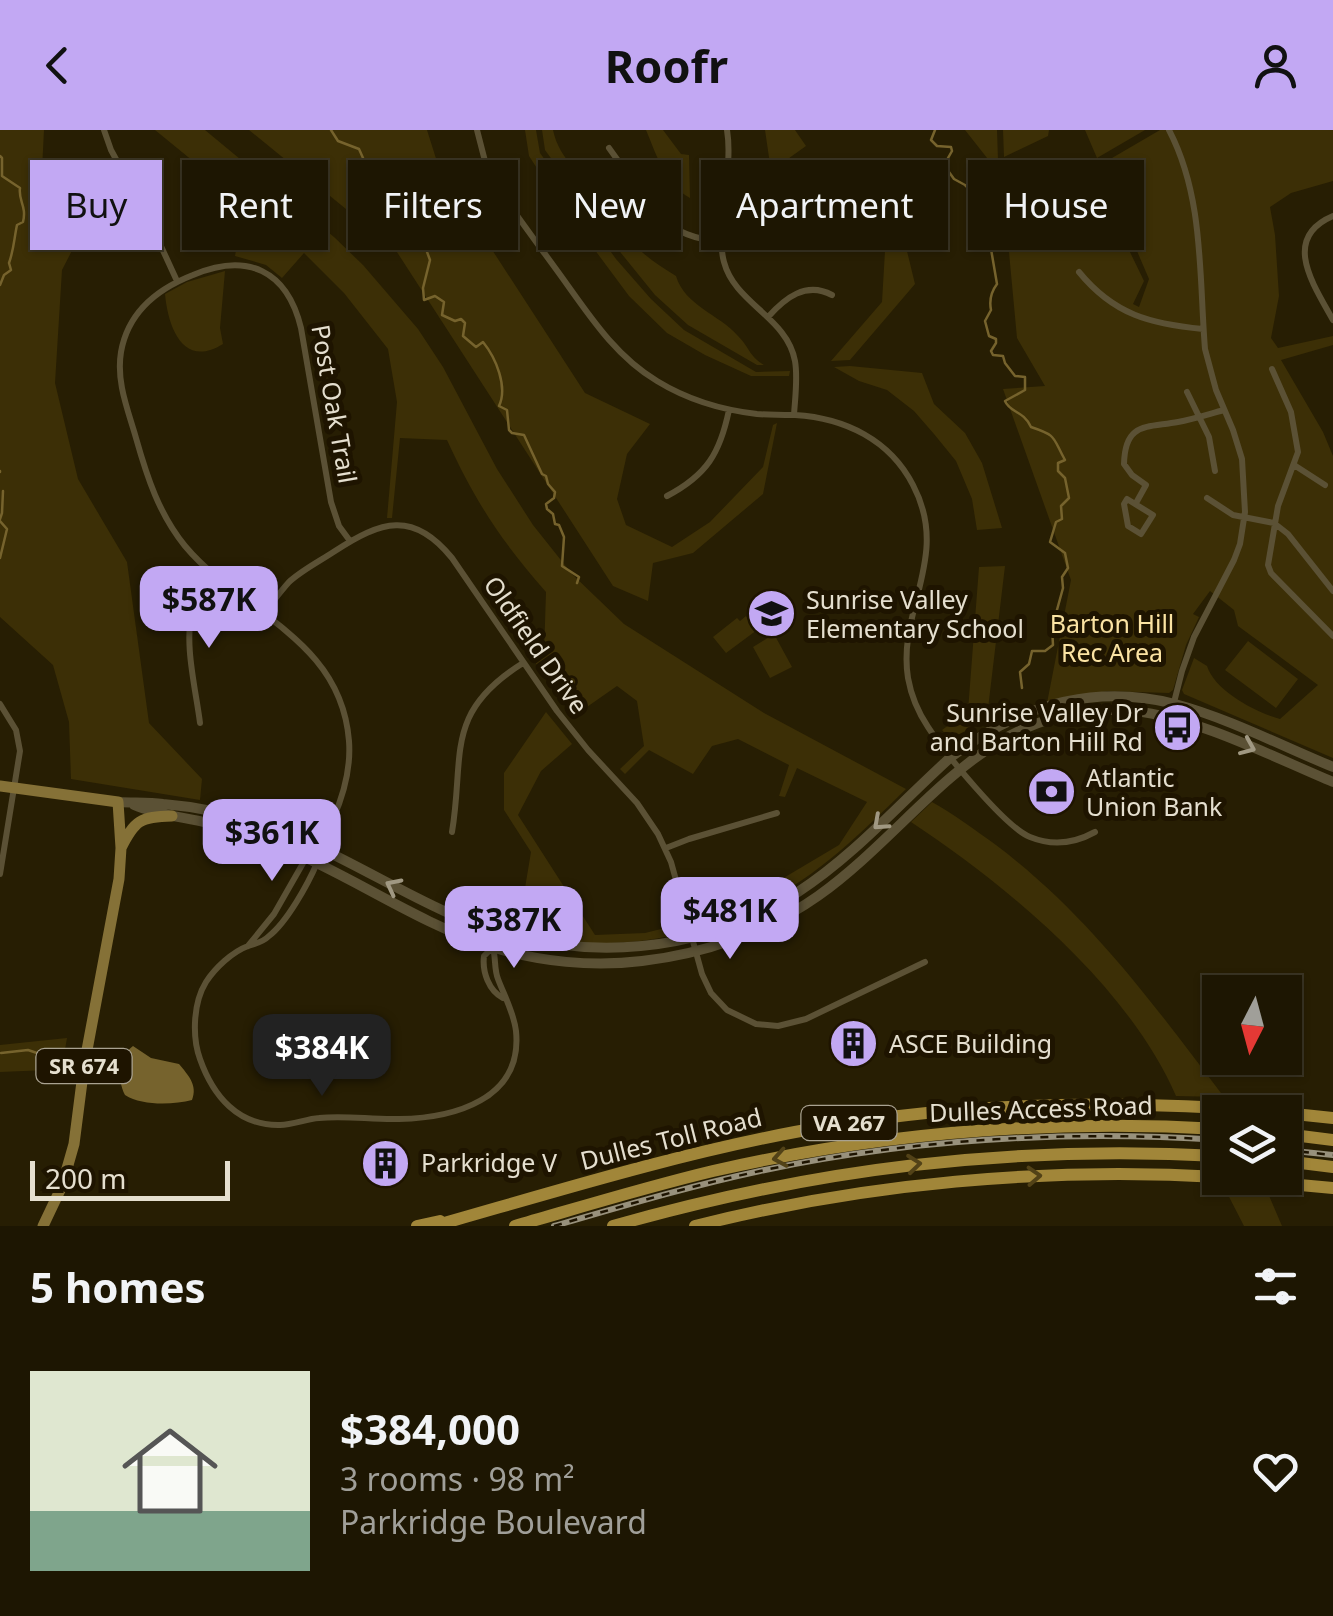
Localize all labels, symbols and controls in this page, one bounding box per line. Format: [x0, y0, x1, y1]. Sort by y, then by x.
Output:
text: Roofr [605, 35, 728, 96]
icon: back [30, 38, 85, 93]
icon: person [1248, 38, 1303, 93]
chip: Buy [30, 160, 162, 250]
chip: Rent [182, 160, 328, 250]
chip: Filters [348, 160, 518, 250]
chip: New [538, 160, 681, 250]
chip: Apartment [701, 160, 948, 250]
chip: House [968, 160, 1144, 250]
street label: Post Oak Trail [304, 322, 366, 486]
pin: $587K [139, 566, 279, 651]
street label: Oldfield Drive [477, 569, 597, 720]
text: $587K [162, 577, 256, 620]
place label: Sunrise Valley Elementary School [806, 582, 1024, 645]
school or university icon: Sunrise Valley Elementary School [745, 588, 797, 640]
park label: Barton Hill Rec Area [1050, 606, 1174, 669]
place label: Sunrise Valley Dr and Barton Hill Rd [930, 695, 1143, 758]
bus stop icon: Sunrise Valley Dr and Barton Hill Rd [1152, 701, 1204, 753]
one-way arrow [1238, 735, 1256, 755]
place label: Atlantic Union Bank [1086, 760, 1223, 823]
bank icon: Atlantic Union Bank [1025, 766, 1077, 818]
pin: $361K [202, 799, 342, 884]
text: $361K [225, 810, 319, 853]
one-way arrow [873, 812, 892, 830]
pin: $481K [660, 877, 800, 962]
one-way arrow [385, 879, 403, 898]
pin: $387K [444, 886, 584, 971]
text: $481K [683, 888, 777, 931]
text: $387K [467, 897, 561, 940]
north arrow [1202, 975, 1302, 1075]
map controls [1202, 975, 1302, 1195]
pin: $384K [252, 1014, 392, 1099]
building icon: ASCE Building [828, 1018, 880, 1070]
text: $384K [275, 1025, 369, 1068]
place label: ASCE Building [889, 1026, 1052, 1060]
road number: SR 674 [36, 1049, 132, 1083]
street label: Dulles Access Road [929, 1087, 1153, 1129]
button: layers [1202, 1095, 1302, 1195]
street label: Dulles Toll Road [576, 1099, 765, 1177]
road number: VA 267 [802, 1106, 896, 1140]
building icon: Parkridge V [360, 1137, 412, 1189]
place label: Parkridge V [421, 1145, 557, 1179]
one-way arrow [772, 1147, 788, 1168]
one-way arrow [906, 1154, 922, 1175]
scale bar [30, 1156, 230, 1200]
text: 200 m [45, 1159, 127, 1197]
one-way arrow [1026, 1166, 1042, 1187]
text: 5 homes [30, 1258, 206, 1315]
icon: filters [1248, 1259, 1303, 1314]
text: $384,000 [340, 1400, 520, 1457]
icon: home [110, 1411, 230, 1531]
icon: heart [1248, 1444, 1303, 1499]
text: 3 rooms · 98 m² [340, 1457, 574, 1500]
text: Parkridge Boulevard [340, 1500, 647, 1543]

